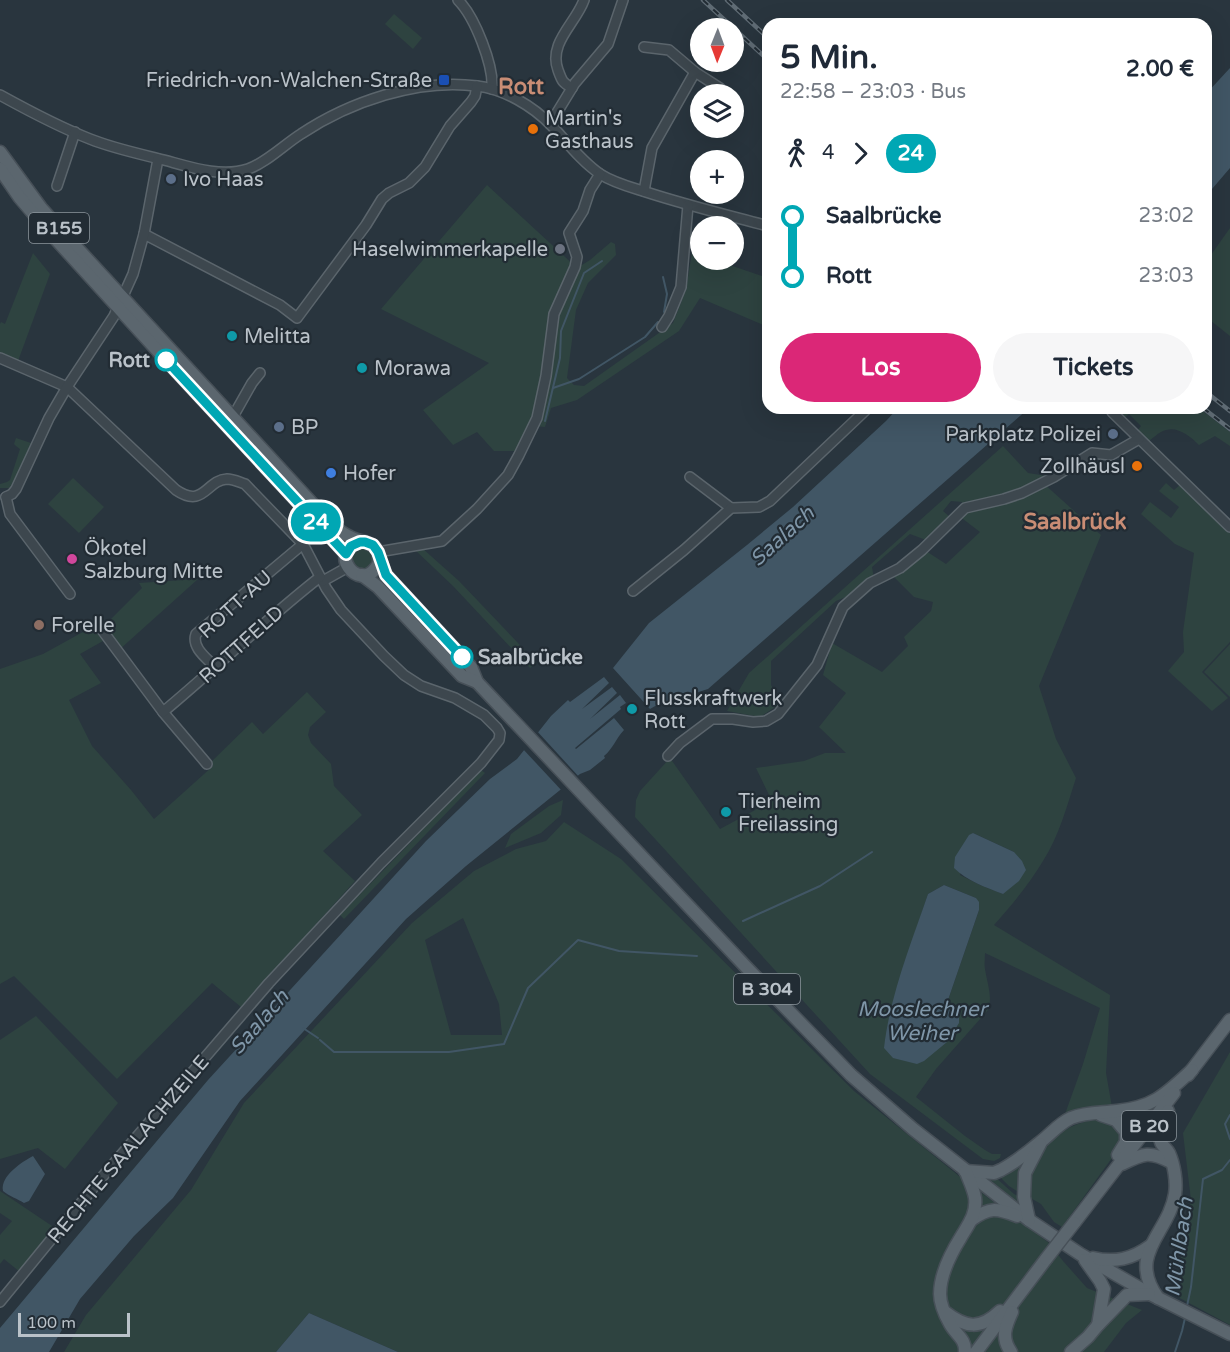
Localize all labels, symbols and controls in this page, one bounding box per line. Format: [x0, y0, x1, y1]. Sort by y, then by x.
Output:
north arrow [690, 18, 744, 72]
map controls [690, 18, 744, 270]
text: 5 Min. [780, 38, 878, 77]
text: 2.00 € [1126, 56, 1194, 82]
place label: Friedrich-von-Walchen-Straße [146, 69, 432, 93]
marker: Friedrich-von-Walchen-Straße [437, 73, 451, 87]
district label: Rott [498, 74, 544, 100]
text: 22:58 – 23:03 · Bus [780, 80, 966, 104]
button: layers [690, 84, 744, 138]
place label: Martin's Gasthaus [545, 107, 634, 154]
marker: Martin's Gasthaus [526, 122, 540, 136]
icon: walk [780, 137, 813, 170]
icon: forward [844, 137, 877, 170]
text: 4 [822, 141, 835, 165]
text: 24 [898, 141, 924, 166]
button: + [690, 150, 744, 204]
place label: Ivo Haas [183, 168, 264, 192]
marker: Ivo Haas [164, 172, 178, 186]
text: Saalbrücke [826, 203, 941, 229]
text: 23:02 [1139, 204, 1194, 228]
road number: B155 [29, 213, 89, 243]
button: − [690, 216, 744, 270]
place label: Haselwimmerkapelle [352, 238, 548, 262]
marker: Haselwimmerkapelle [553, 242, 567, 256]
text: Rott [826, 263, 872, 289]
text: 23:03 [1139, 264, 1194, 288]
place label: Melitta [244, 325, 311, 349]
marker: Melitta [225, 329, 239, 343]
button: Los [780, 333, 981, 402]
button: Tickets [993, 333, 1194, 402]
place label: Rott [108, 349, 150, 373]
marker: Rott [155, 349, 177, 371]
place label: Morawa [374, 357, 451, 381]
marker: Morawa [355, 361, 369, 375]
place label: BP [291, 416, 318, 440]
marker: BP [272, 420, 286, 434]
place label: Parkplatz Polizei [945, 423, 1101, 447]
marker: Parkplatz Polizei [1106, 427, 1120, 441]
place label: Zollhäusl [1040, 455, 1125, 479]
marker: Zollhäusl [1130, 459, 1144, 473]
place label: Hofer [343, 462, 396, 486]
marker: Hofer [324, 466, 338, 480]
water label: Saalach [745, 500, 820, 572]
line badge: 24 [289, 502, 343, 542]
district label: Saalbrück [1023, 509, 1127, 535]
text: 24 [303, 510, 329, 535]
place label: Ökotel Salzburg Mitte [84, 536, 223, 584]
marker: Ökotel Salzburg Mitte [65, 552, 79, 566]
street label: ROTT-AU [194, 566, 277, 644]
street label: ROTTFELD [194, 600, 289, 689]
place label: Forelle [51, 614, 114, 638]
marker: Forelle [32, 618, 46, 632]
marker: Saalbrücke [451, 646, 473, 668]
place label: Saalbrücke [478, 646, 583, 670]
place label: Flusskraftwerk Rott [644, 687, 783, 734]
marker: Flusskraftwerk Rott [625, 702, 639, 716]
place label: Tierheim Freilassing [738, 790, 838, 837]
marker: Tierheim Freilassing [719, 805, 733, 819]
road number: B 304 [734, 974, 800, 1004]
water label: Saalach [225, 984, 295, 1060]
water label: Mooslechner Weiher [857, 997, 990, 1046]
street label: RECHTE SAALACHZEILE [43, 1051, 214, 1249]
road number: B 20 [1122, 1111, 1176, 1141]
water label: Mühlbach [1160, 1195, 1199, 1298]
scale bar [18, 1310, 130, 1338]
text: 100 m [27, 1313, 76, 1333]

